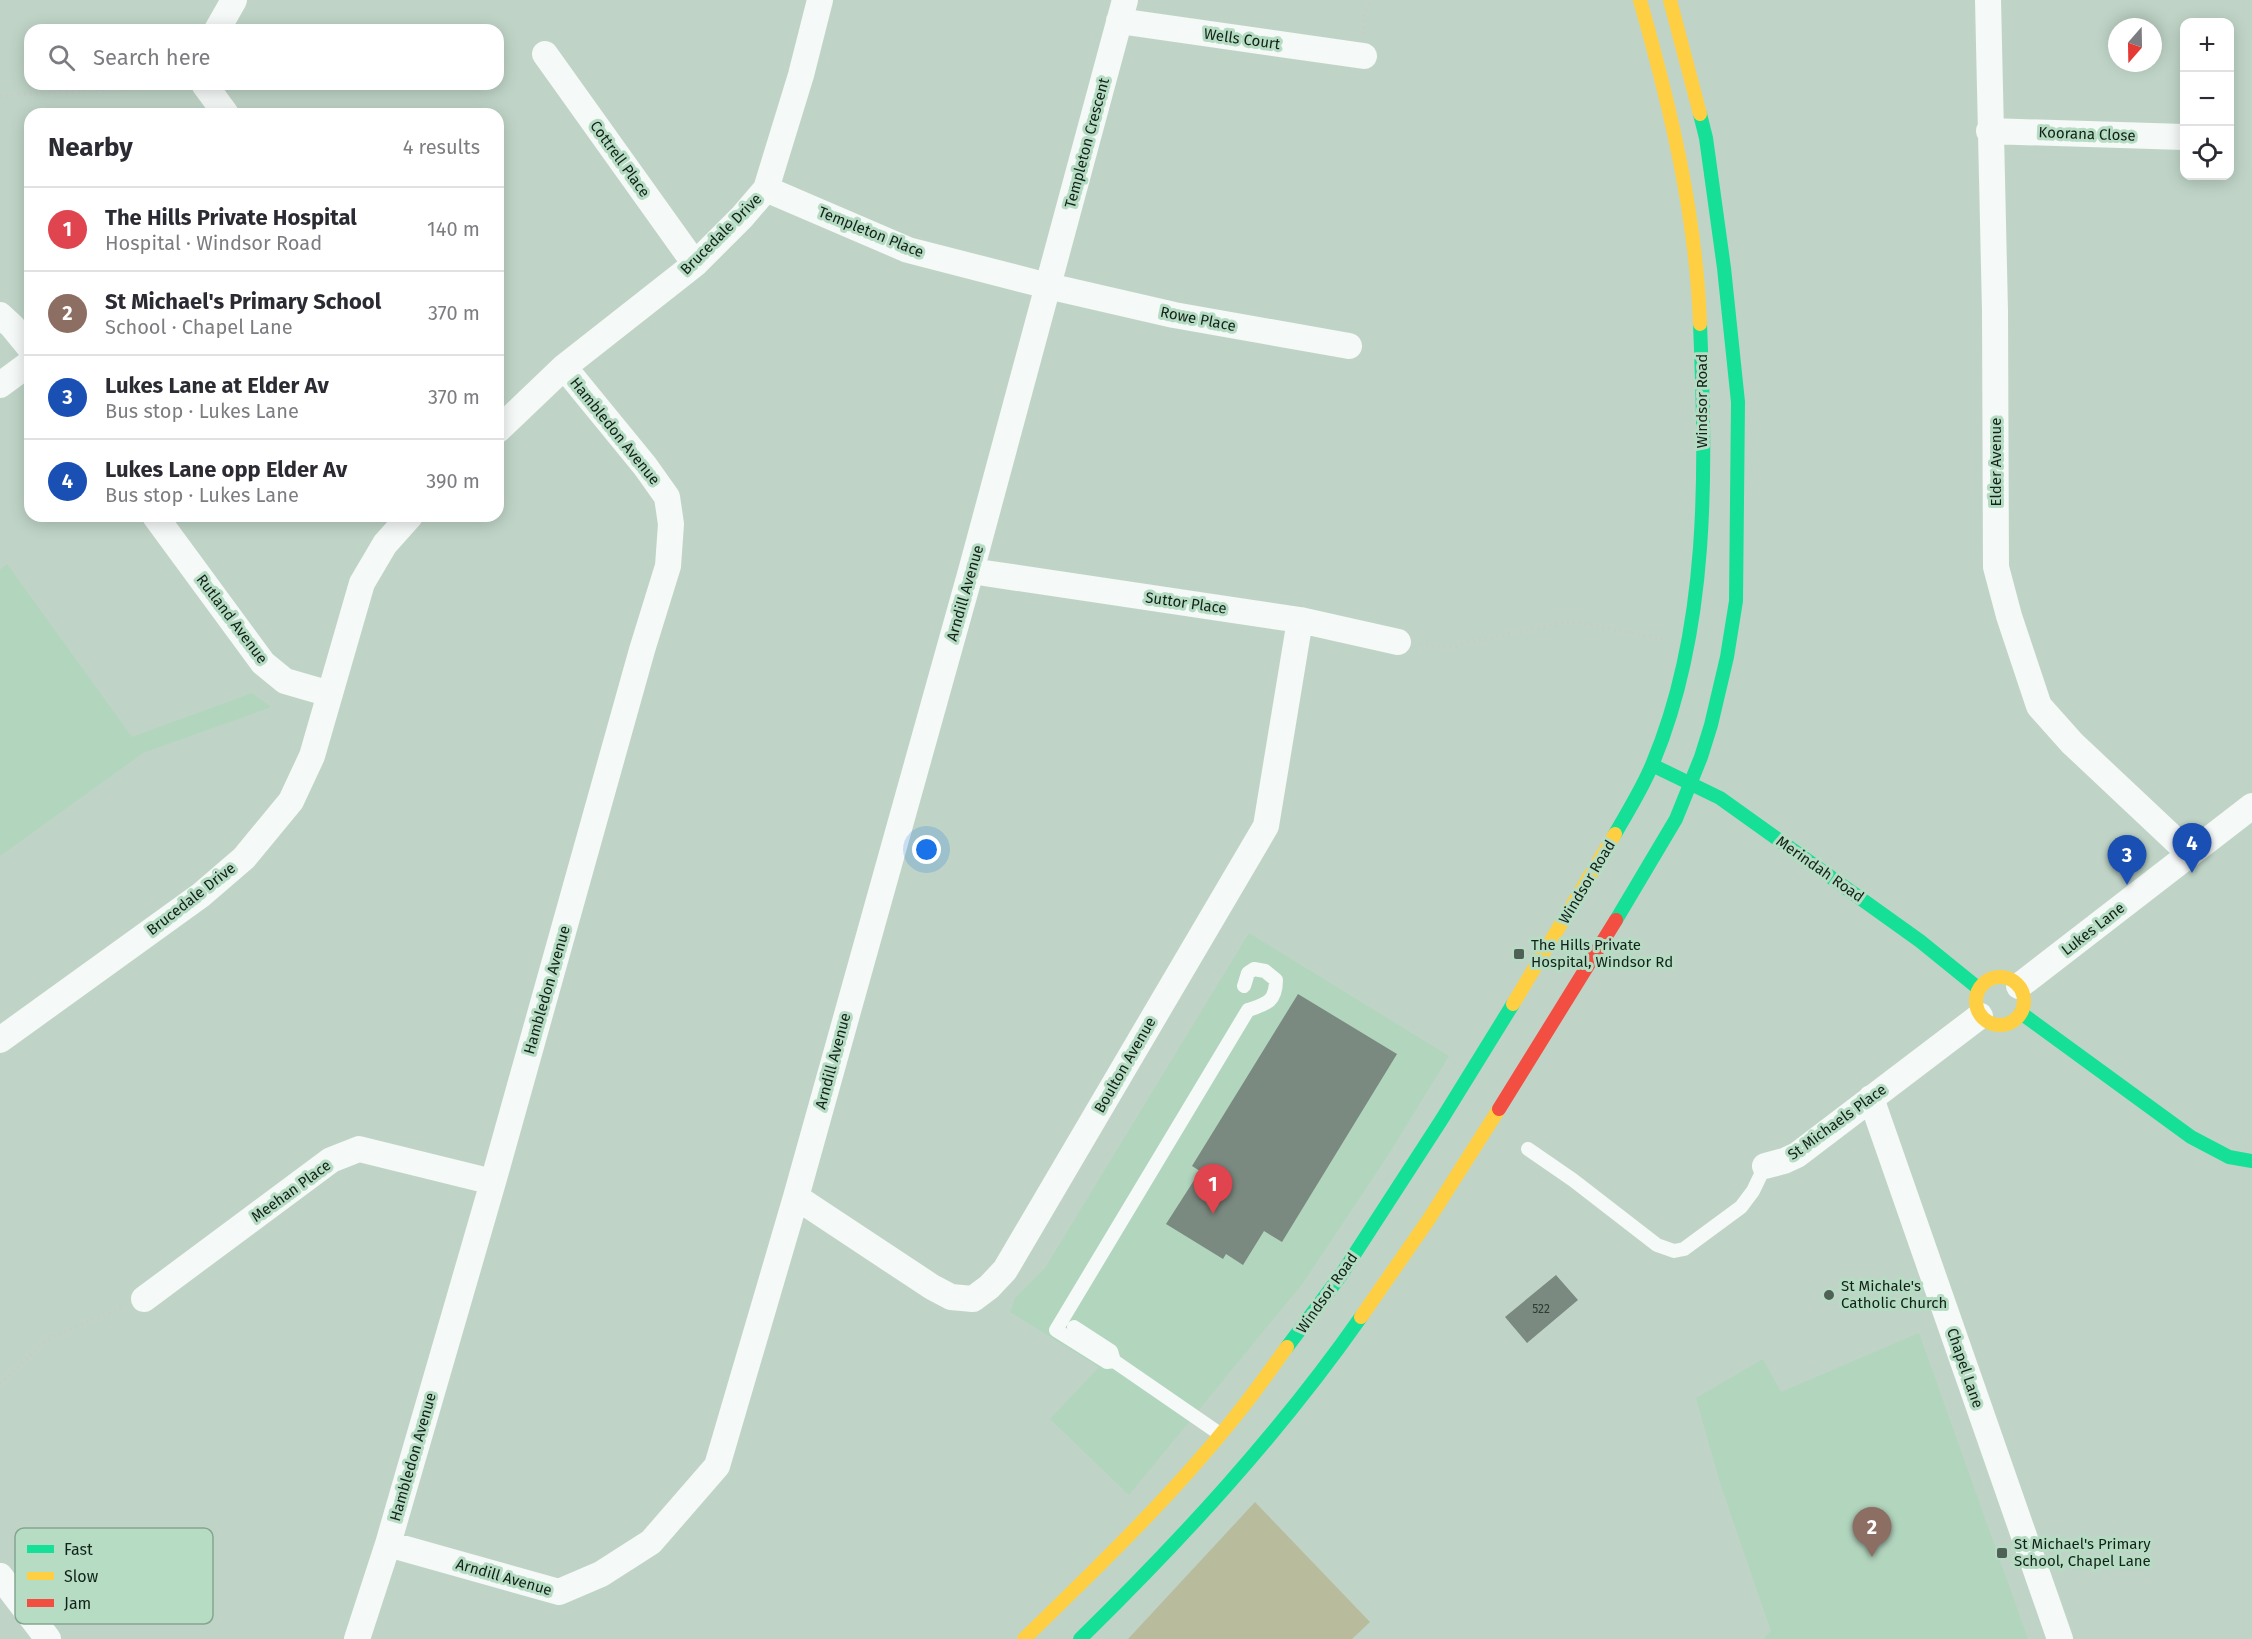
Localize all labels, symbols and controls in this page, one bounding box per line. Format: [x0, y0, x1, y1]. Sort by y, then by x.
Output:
north arrow [2108, 18, 2162, 72]
map controls [2180, 18, 2234, 180]
button: + [2180, 18, 2234, 72]
search box [24, 24, 504, 90]
street label: Wells Court [1203, 25, 1282, 53]
icon: search [45, 41, 78, 74]
text: Search here [93, 44, 211, 71]
button: − [2180, 72, 2234, 126]
street label: Templeton Crescent [1061, 75, 1113, 210]
street label: Cottrell Place [586, 117, 654, 201]
street label: Koorana Close [2038, 123, 2136, 145]
button: locate [2180, 126, 2234, 180]
text: Nearby [48, 132, 133, 163]
text: 4 results [403, 135, 480, 159]
street label: Brucedale Drive [677, 190, 765, 278]
street label: Templeton Place [816, 203, 926, 261]
text: The Hills Private Hospital [105, 204, 357, 231]
text: 1 [63, 217, 72, 241]
text: 140 m [427, 217, 480, 241]
text: Hospital · Windsor Road [105, 231, 322, 255]
text: St Michael's Primary School [105, 288, 381, 315]
text: 2 [62, 301, 73, 325]
text: 370 m [428, 301, 480, 325]
street label: Rowe Place [1159, 303, 1237, 335]
text: School · Chapel Lane [105, 315, 293, 339]
street label: Windsor Road [1693, 354, 1711, 448]
text: Lukes Lane at Elder Av [105, 372, 329, 399]
street label: Hambledon Avenue [566, 374, 664, 488]
text: 3 [62, 385, 73, 409]
text: 370 m [428, 385, 480, 409]
text: Bus stop · Lukes Lane [105, 399, 299, 423]
street label: Elder Avenue [1987, 418, 2005, 506]
text: Lukes Lane opp Elder Av [105, 456, 347, 483]
text: 4 [62, 469, 73, 493]
text: 390 m [426, 469, 480, 493]
text: Bus stop · Lukes Lane [105, 483, 299, 507]
street label: Arndill Avenue [943, 543, 987, 643]
street label: Rutland Avenue [193, 571, 271, 667]
street label: Suttor Place [1144, 588, 1228, 618]
pin: 4 [2172, 824, 2212, 873]
street label: Merindah Road [1773, 832, 1867, 906]
your location [912, 835, 941, 864]
pin: 3 [2108, 836, 2146, 885]
street label: Windsor Road [1555, 837, 1619, 927]
street label: Brucedale Drive [143, 859, 239, 939]
street label: Lukes Lane [2058, 899, 2128, 959]
street label: Hambledon Avenue [520, 924, 574, 1056]
place label: The Hills Private Hospital, Windsor Rd [1531, 936, 1673, 971]
marker: The Hills Private Hospital, Windsor Rd [1512, 947, 1526, 961]
street label: Arndill Avenue [812, 1011, 854, 1111]
street label: Boulton Avenue [1090, 1014, 1160, 1116]
street label: St Michaels Place [1784, 1080, 1890, 1164]
street label: Meehan Place [248, 1156, 334, 1226]
pin: 1 [1194, 1164, 1232, 1214]
street label: Windsor Road [1293, 1249, 1361, 1337]
place label: St Michale's Catholic Church [1841, 1277, 1947, 1312]
marker: St Michale's Catholic Church [1822, 1288, 1836, 1302]
house number: 522 [1532, 1302, 1550, 1316]
street label: Chapel Lane [1943, 1326, 1987, 1410]
street label: Hambledon Avenue [386, 1391, 440, 1523]
pin: 2 [1852, 1508, 1892, 1557]
legend [15, 1528, 213, 1624]
place label: St Michael's Primary School, Chapel Lane [2014, 1535, 2151, 1570]
text: Fast [64, 1540, 93, 1559]
marker: St Michael's Primary School, Chapel Lane [1995, 1546, 2009, 1560]
street label: Arndill Avenue [454, 1555, 554, 1599]
text: Slow [64, 1567, 99, 1586]
text: Jam [64, 1594, 91, 1613]

